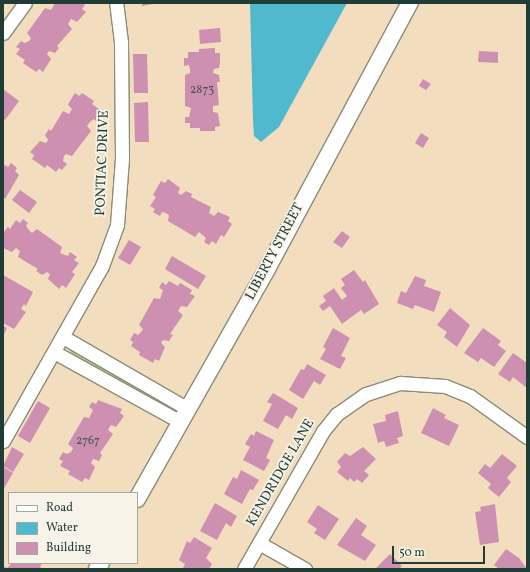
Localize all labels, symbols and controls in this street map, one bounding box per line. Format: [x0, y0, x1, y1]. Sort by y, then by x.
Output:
house number: 2873 [190, 84, 214, 98]
street label: PONTIAC DRIVE [93, 110, 113, 216]
street label: LIBERTY STREET [242, 201, 308, 303]
street label: KENDRIDGE LANE [243, 416, 319, 530]
house number: 2767 [76, 435, 100, 449]
legend [8, 492, 138, 564]
text: Road [46, 500, 73, 516]
text: Water [46, 520, 78, 536]
scale bar [394, 538, 487, 564]
text: Building [46, 540, 91, 556]
text: 50 m [399, 545, 425, 561]

